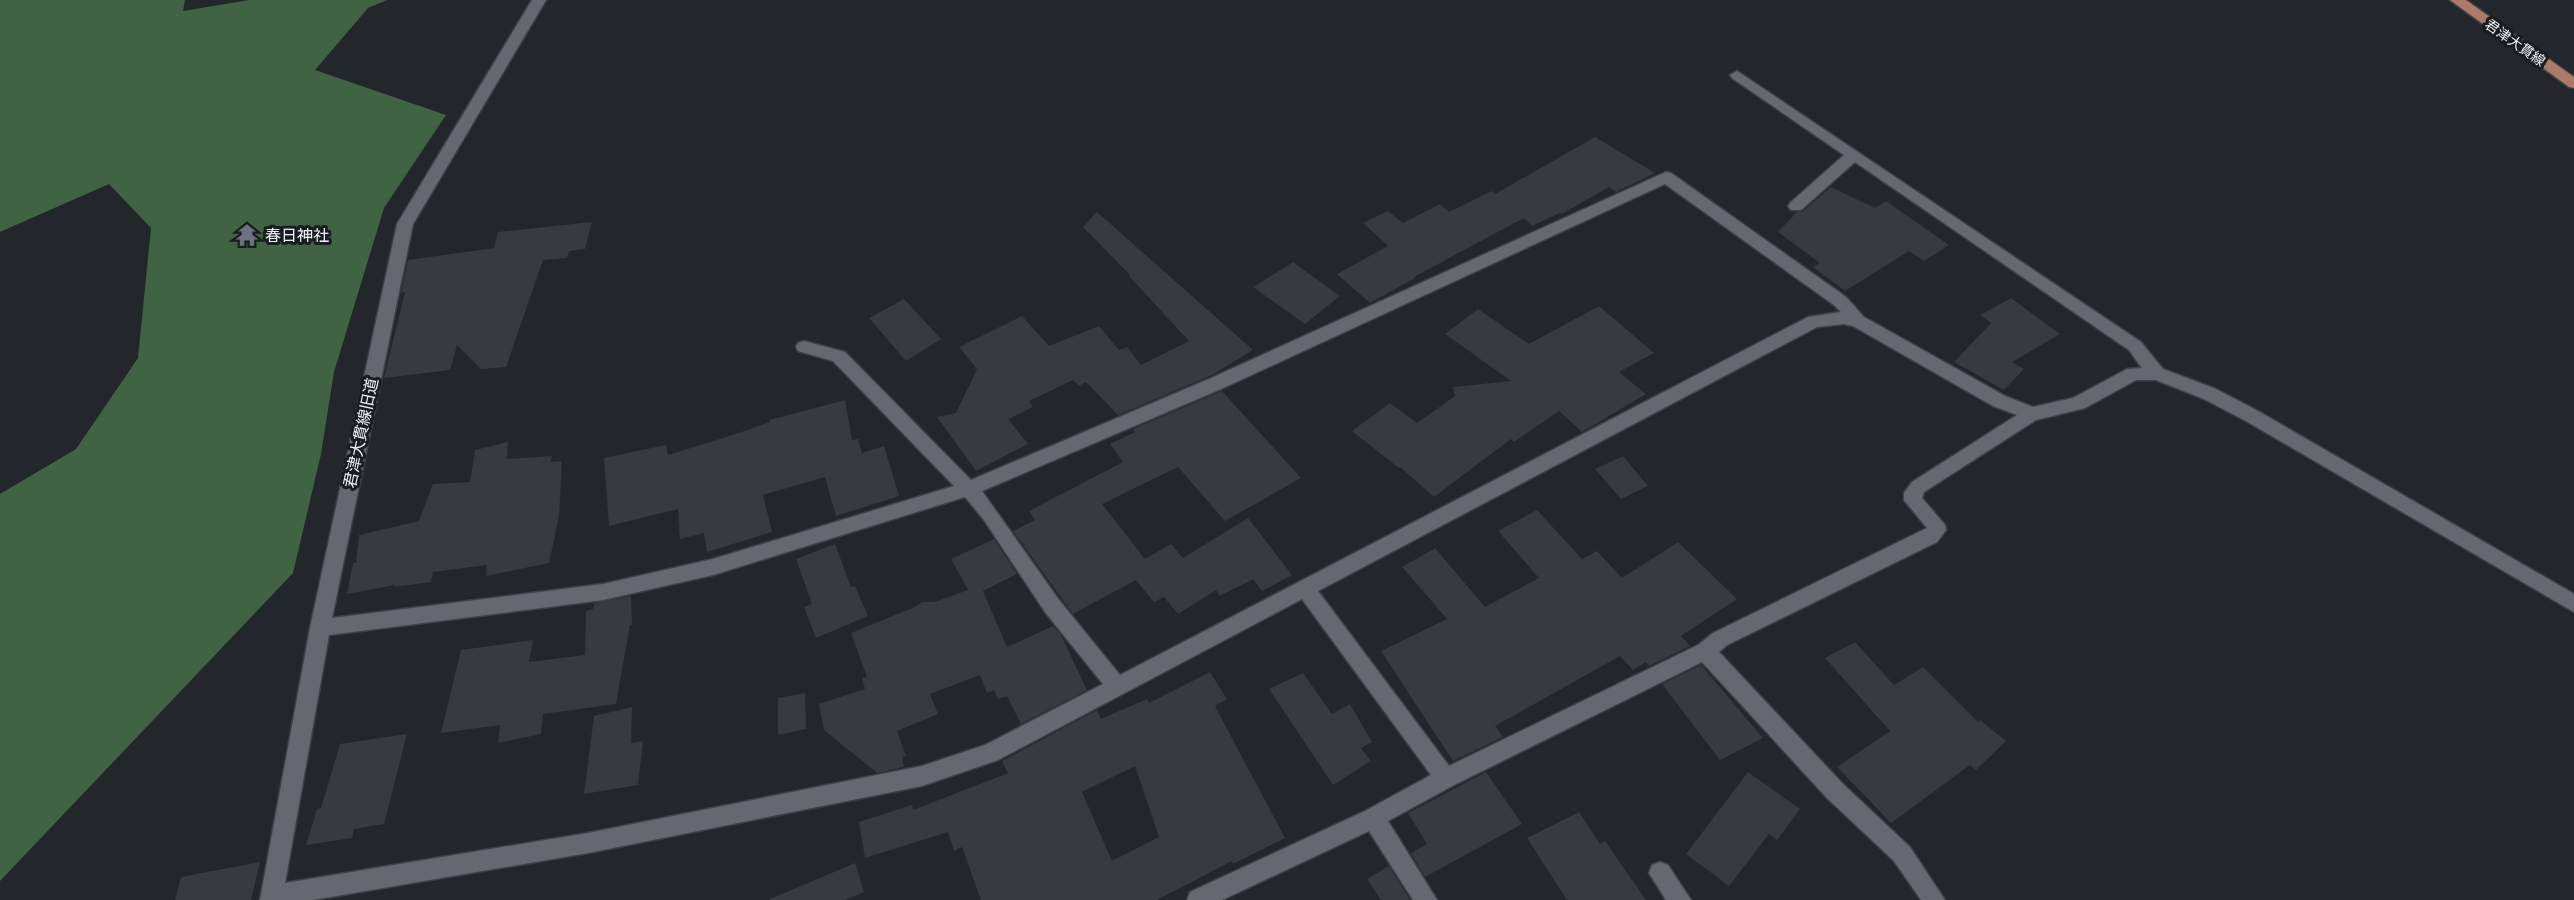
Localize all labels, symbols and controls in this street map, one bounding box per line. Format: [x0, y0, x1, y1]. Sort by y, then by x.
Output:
street label: 君津大貫線 [2481, 16, 2549, 70]
temple icon: 春日神社 [234, 222, 260, 248]
place label: 春日神社 [265, 226, 329, 245]
street label: 君津大貫線旧道 [340, 376, 382, 490]

